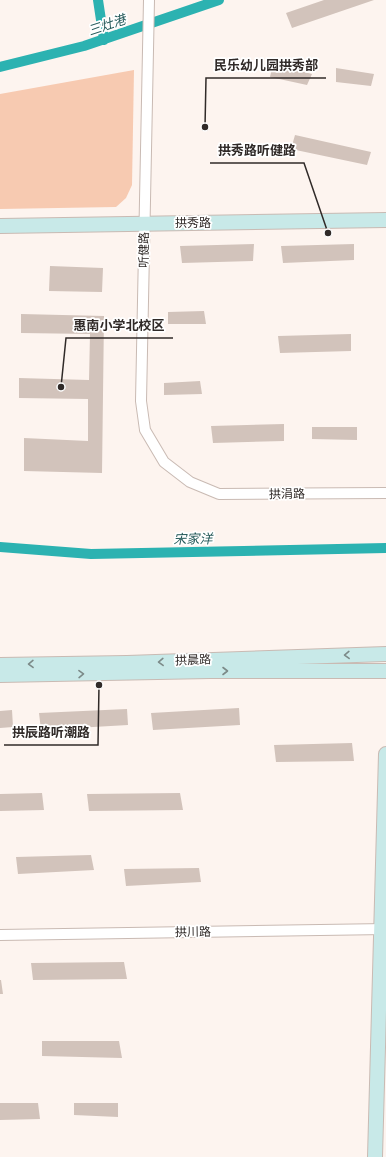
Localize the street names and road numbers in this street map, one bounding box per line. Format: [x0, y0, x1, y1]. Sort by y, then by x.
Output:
street label: 拱秀路 [175, 216, 211, 230]
street label: 听健路 [137, 232, 151, 268]
street label: 拱涓路 [269, 487, 305, 501]
street label: 拱晨路 [175, 652, 211, 668]
street label: 拱川路 [175, 925, 211, 939]

